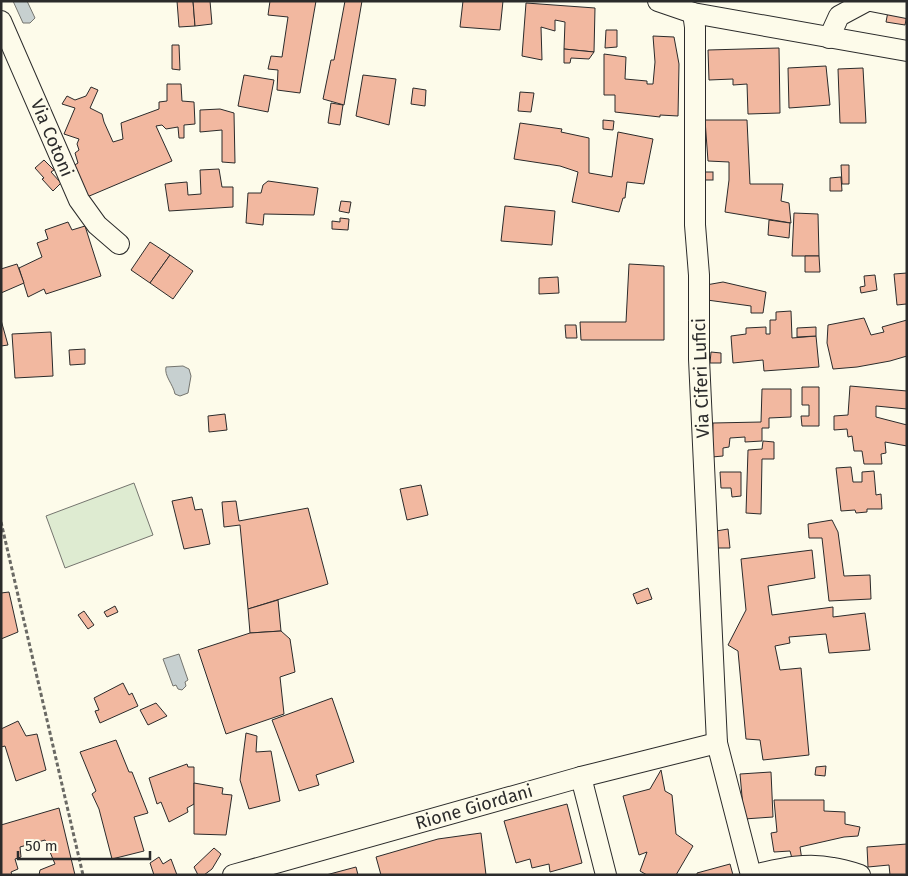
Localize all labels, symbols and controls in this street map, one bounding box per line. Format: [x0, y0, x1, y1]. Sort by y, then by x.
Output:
street label: Via Cotoni [26, 96, 78, 180]
street label: Via Ciferi Lufici [688, 317, 714, 439]
street label: Rione Giordani [413, 780, 535, 834]
scale bar [18, 828, 150, 860]
text: 50 m [25, 837, 58, 855]

